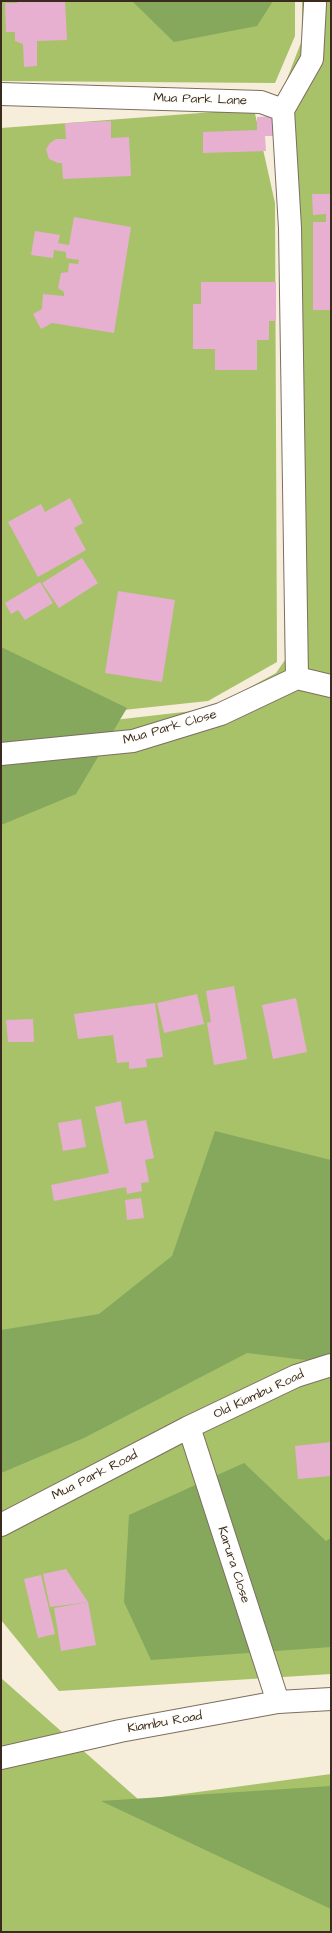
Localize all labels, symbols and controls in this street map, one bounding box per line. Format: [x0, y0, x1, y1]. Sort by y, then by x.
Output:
street label: Mua Park Lane [153, 91, 247, 109]
street label: Mua Park Close [121, 707, 219, 749]
street label: Old Kiambu Road [211, 1367, 307, 1423]
street label: Mua Park Road [49, 1448, 141, 1504]
street label: Karura Close [213, 1525, 253, 1605]
street label: Kiambu Road [126, 1709, 204, 1737]

